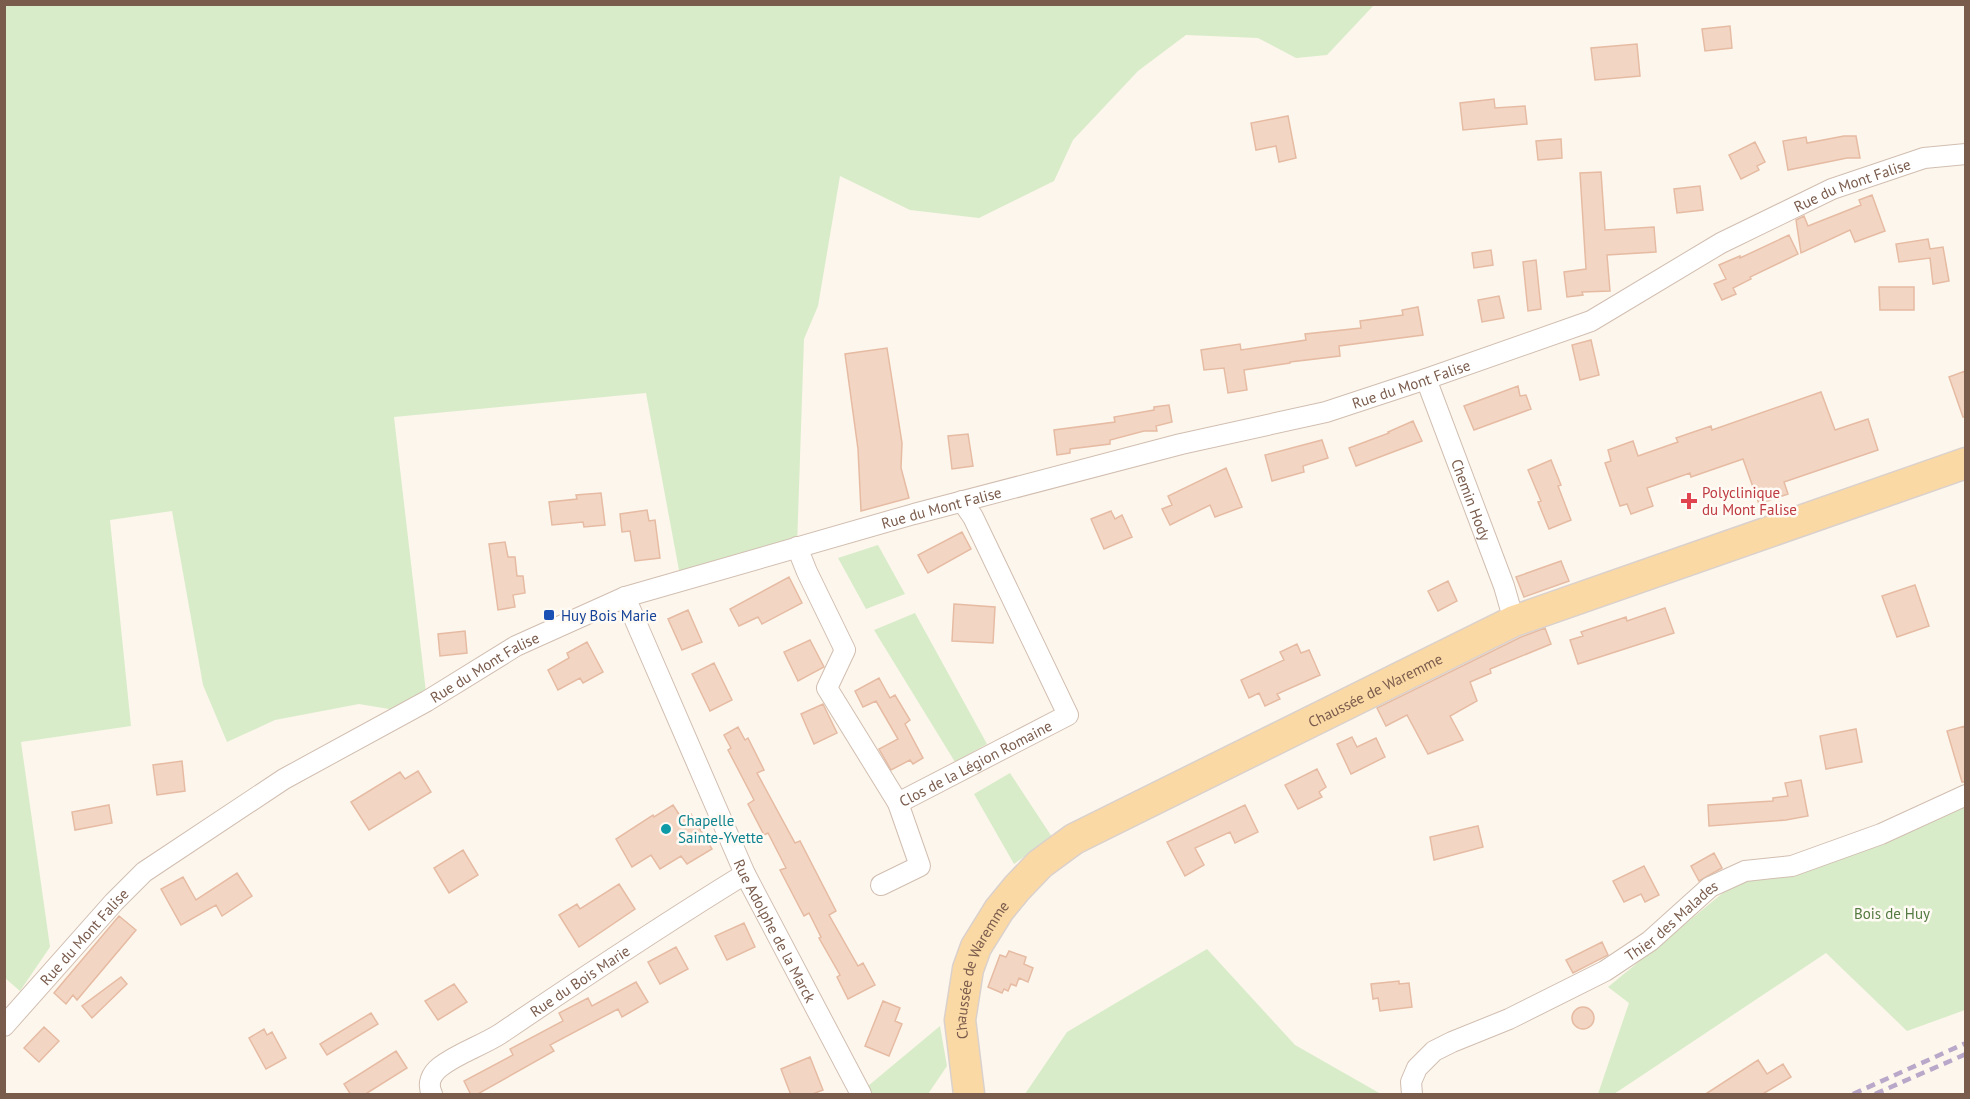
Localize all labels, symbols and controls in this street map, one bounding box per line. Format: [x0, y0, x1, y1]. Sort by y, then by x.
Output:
street label: Rue du Mont Falise [1791, 154, 1913, 216]
street label: Rue du Mont Falise [1349, 355, 1473, 412]
street label: Chemin Hody [1447, 456, 1496, 543]
street label: Rue du Mont Falise [879, 482, 1003, 532]
place label: Polyclinique du Mont Falise [1702, 483, 1797, 519]
marker: Polyclinique du Mont Falise [1680, 492, 1698, 510]
place label: Huy Bois Marie [561, 606, 657, 625]
marker: Huy Bois Marie [542, 608, 556, 622]
street label: Rue du Mont Falise [426, 627, 542, 706]
street label: Chaussée de Waremme [1305, 649, 1445, 731]
street label: Clos de la Légion Romaine [896, 716, 1055, 810]
place label: Chapelle Sainte-Yvette [678, 811, 763, 847]
marker: Chapelle Sainte-Yvette [659, 822, 673, 836]
street label: Rue Adolphe de la Marck [730, 856, 821, 1006]
street label: Thier des Malades [1621, 875, 1721, 965]
street label: Rue du Mont Falise [36, 884, 132, 989]
street label: Chaussée de Waremme [950, 897, 1012, 1040]
park label: Bois de Huy [1854, 904, 1930, 923]
street label: Rue du Bois Marie [526, 941, 633, 1021]

